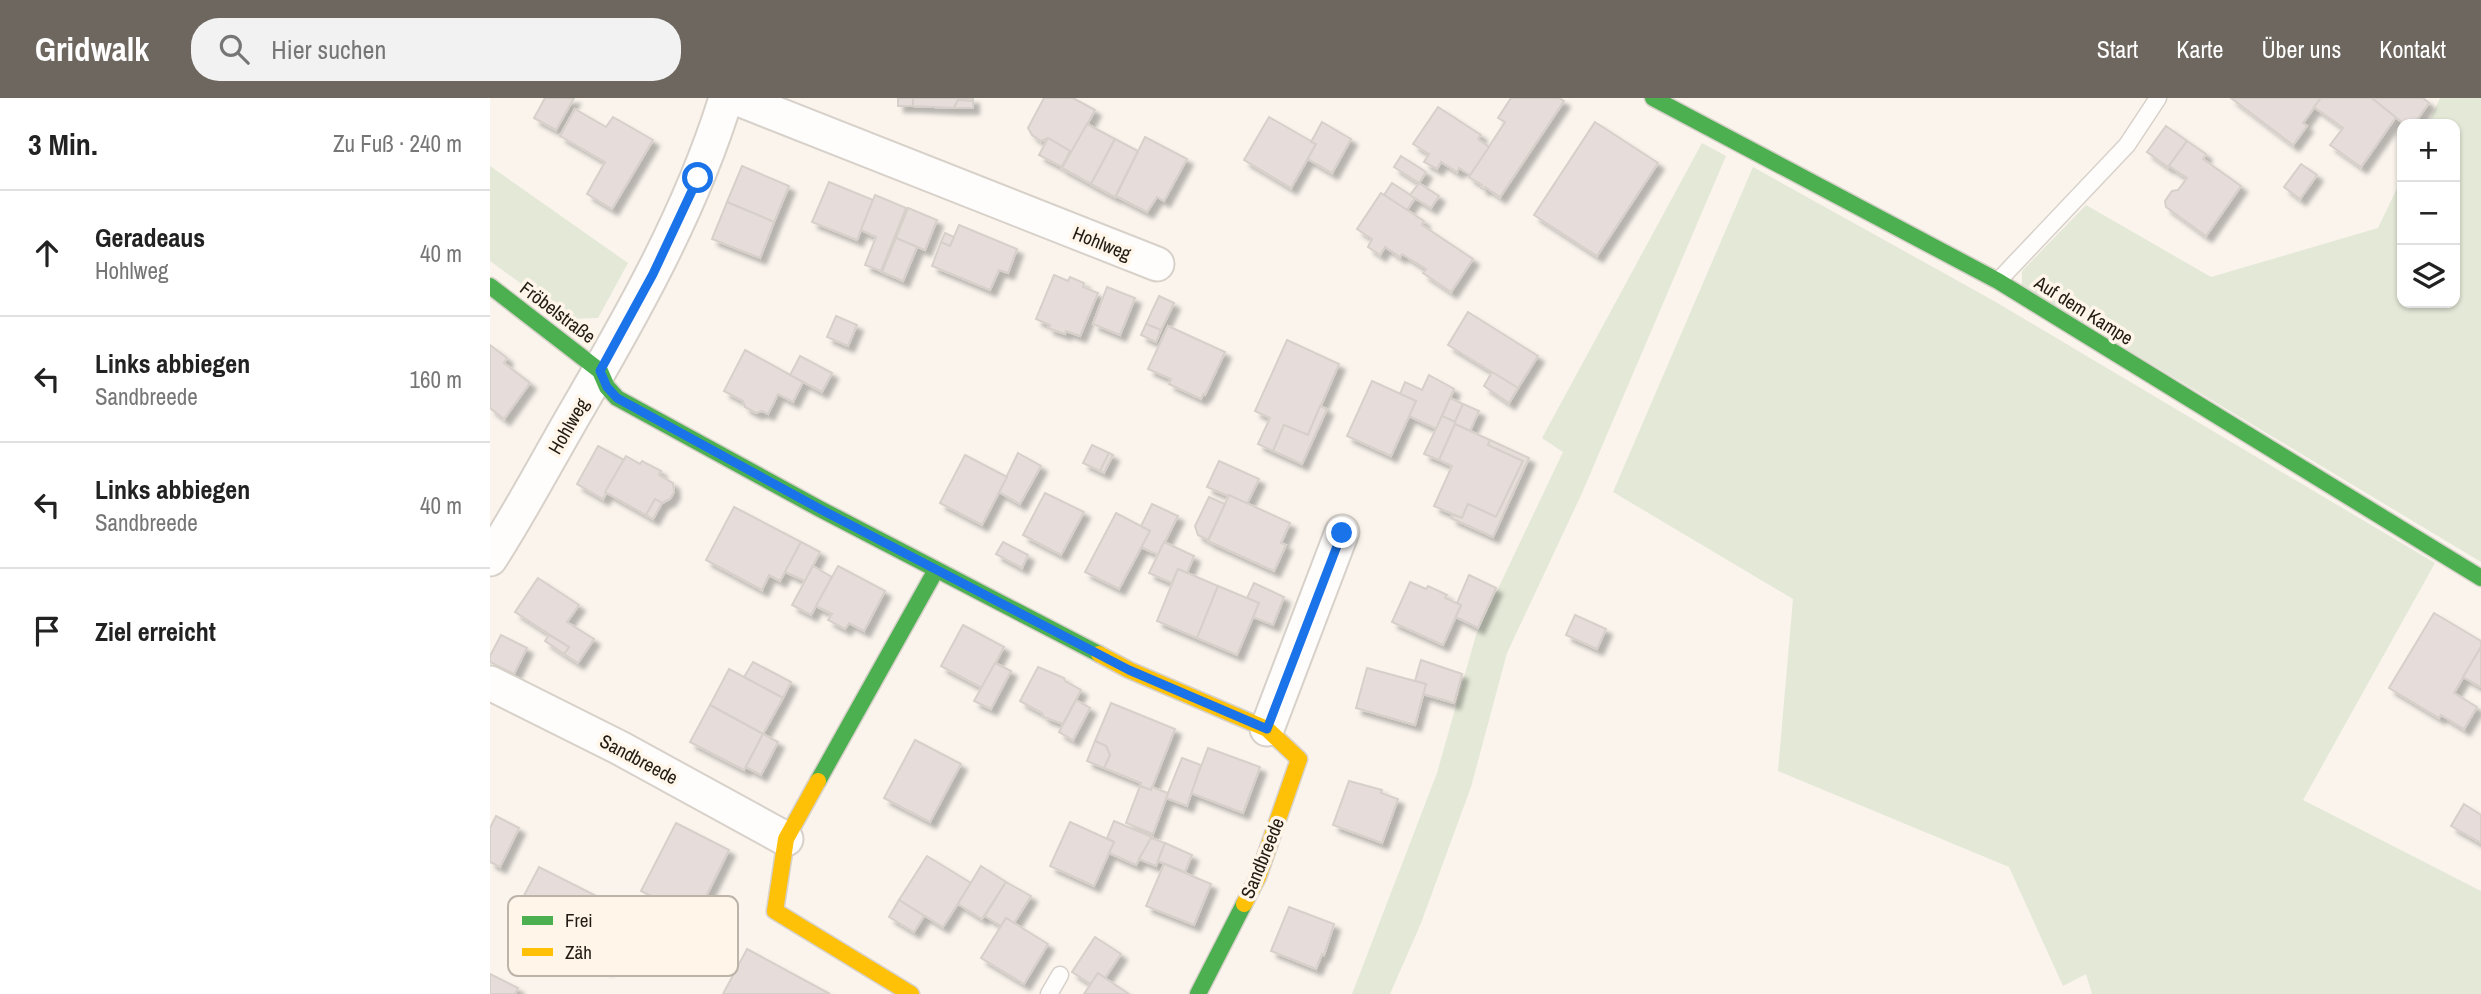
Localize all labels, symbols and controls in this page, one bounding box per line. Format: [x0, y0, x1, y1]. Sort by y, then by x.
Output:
search box [191, 18, 681, 81]
text: Gridwalk [35, 27, 149, 71]
icon: search [215, 30, 253, 68]
text: Hier suchen [271, 32, 386, 67]
text: Start [2097, 33, 2138, 65]
text: Karte [2176, 33, 2223, 65]
text: Über uns [2261, 33, 2341, 65]
text: Kontakt [2379, 33, 2446, 65]
map controls [2397, 119, 2460, 308]
button: + [2397, 119, 2460, 182]
text: 3 Min. [28, 124, 98, 164]
text: Zu Fuß · 240 m [333, 128, 462, 159]
route start [682, 162, 713, 193]
button: − [2397, 182, 2460, 245]
text: Geradeaus [95, 220, 205, 255]
street label: Hohlweg [1069, 220, 1135, 267]
icon: ahead [28, 234, 66, 272]
text: 40 m [420, 238, 462, 269]
button: layers [2397, 245, 2460, 308]
text: Hohlweg [95, 255, 168, 286]
street label: Auf dem Kampe [2029, 269, 2138, 351]
street label: Fröbelstraße [515, 275, 601, 349]
text: Links abbiegen [95, 346, 250, 381]
icon: left [28, 360, 66, 398]
text: 160 m [410, 364, 462, 395]
text: Sandbreede [95, 381, 198, 412]
street label: Hohlweg [542, 393, 595, 459]
text: Links abbiegen [95, 472, 250, 507]
icon: left [28, 486, 66, 524]
text: 40 m [420, 490, 462, 521]
text: Sandbreede [95, 507, 198, 538]
route end [1326, 517, 1357, 548]
icon: arrive [28, 612, 66, 650]
text: Ziel erreicht [95, 614, 216, 649]
street label: Sandbreede [595, 728, 683, 790]
street label: Sandbreede [1234, 814, 1290, 902]
legend [508, 896, 738, 976]
text: Frei [565, 907, 593, 933]
text: Zäh [565, 939, 592, 965]

